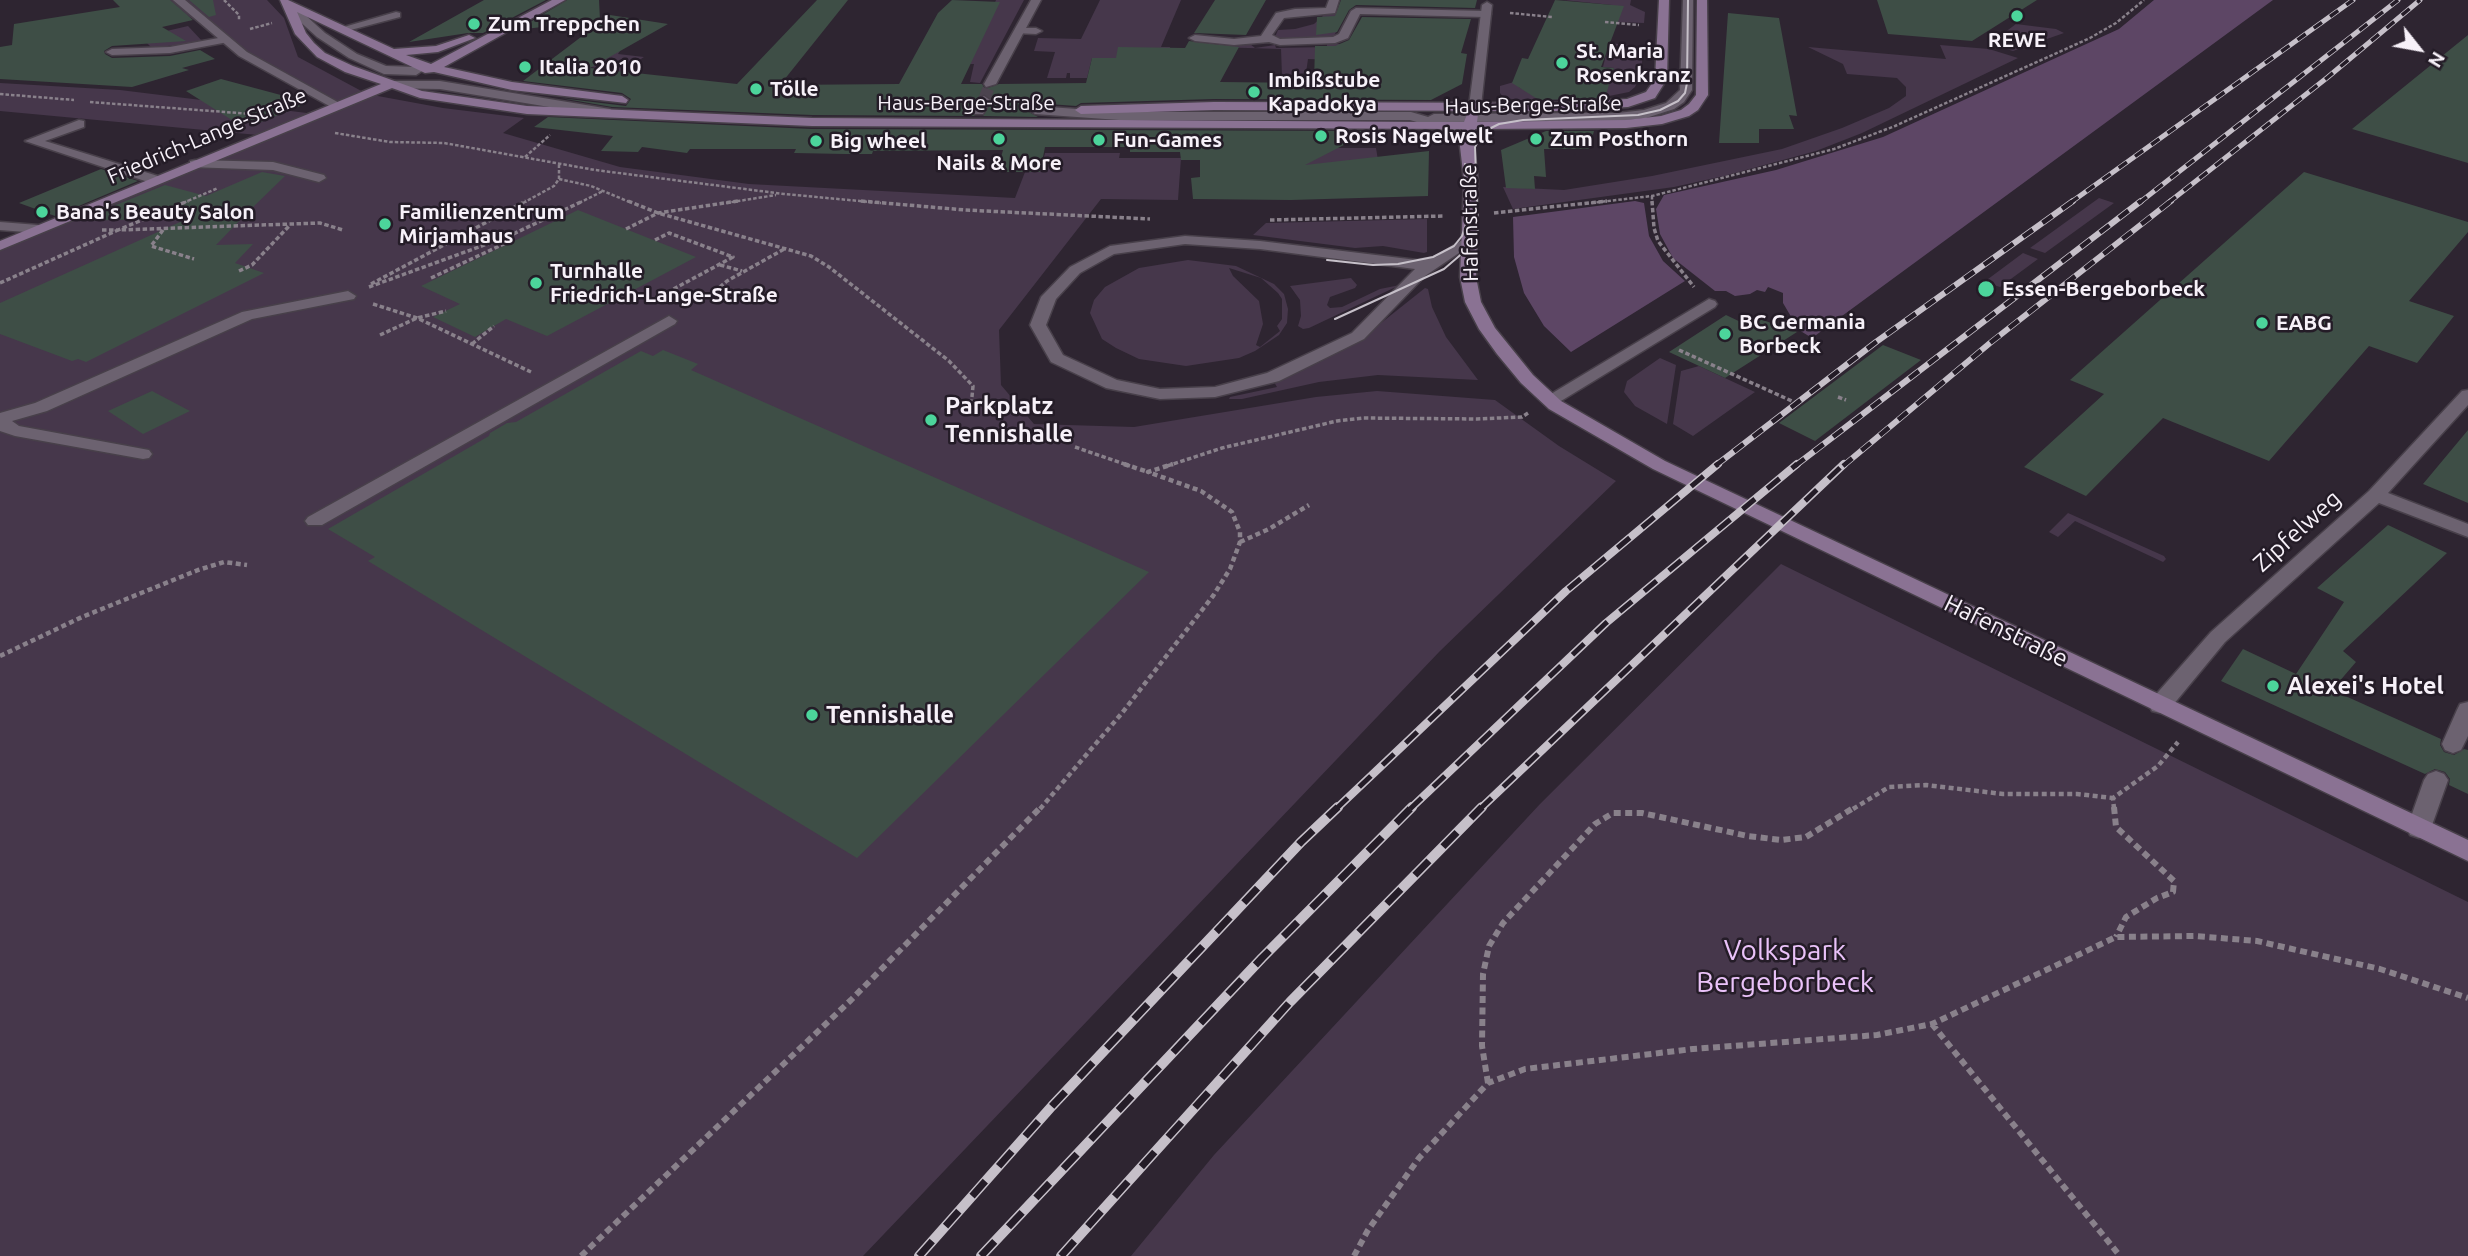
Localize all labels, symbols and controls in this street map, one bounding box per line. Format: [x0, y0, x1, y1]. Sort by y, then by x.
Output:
marker: REWE [2009, 8, 2025, 24]
place label: Zum Treppchen [488, 11, 640, 37]
north arrow [2384, 14, 2454, 84]
marker: Zum Treppchen [466, 16, 482, 32]
place label: REWE [1988, 27, 2046, 53]
place label: St. Maria Rosenkranz [1576, 38, 1691, 88]
text: N [2424, 48, 2450, 72]
place label: Italia 2010 [539, 54, 641, 80]
marker: St. Maria Rosenkranz [1554, 55, 1570, 71]
marker: Italia 2010 [517, 59, 533, 75]
place label: Imbißstube Kapadokya [1268, 67, 1380, 117]
place label: Tölle [770, 76, 819, 102]
marker: Tölle [748, 81, 764, 97]
street label: Friedrich-Lange-Straße [104, 83, 310, 189]
marker: Imbißstube Kapadokya [1246, 84, 1262, 100]
street label: Haus-Berge-Straße [877, 90, 1055, 116]
street label: Haus-Berge-Straße [1444, 91, 1622, 119]
place label: Rosis Nagelwelt [1335, 123, 1493, 149]
place label: Zum Posthorn [1550, 126, 1688, 152]
place label: Fun-Games [1113, 127, 1222, 153]
place label: Big wheel [830, 128, 926, 154]
marker: Rosis Nagelwelt [1313, 128, 1329, 144]
marker: Nails & More [991, 131, 1007, 147]
marker: Zum Posthorn [1528, 131, 1544, 147]
marker: Fun-Games [1091, 132, 1107, 148]
marker: Big wheel [808, 133, 824, 149]
place label: Nails & More [936, 150, 1062, 176]
street label: Hafenstraße [1456, 164, 1484, 282]
place label: Bana's Beauty Salon [56, 199, 255, 225]
place label: Familienzentrum Mirjamhaus [399, 199, 565, 249]
marker: Bana's Beauty Salon [34, 204, 50, 220]
marker: Familienzentrum Mirjamhaus [377, 216, 393, 232]
place label: Turnhalle Friedrich-Lange-Straße [550, 258, 778, 308]
marker: Turnhalle Friedrich-Lange-Straße [528, 275, 544, 291]
place label: Essen-Bergeborbeck [2002, 276, 2205, 302]
marker: Essen-Bergeborbeck [1976, 279, 1996, 299]
place label: BC Germania Borbeck [1739, 309, 1866, 359]
place label: EABG [2276, 310, 2332, 336]
marker: EABG [2254, 315, 2270, 331]
marker: BC Germania Borbeck [1717, 326, 1733, 342]
place label: Parkplatz Tennishalle [945, 392, 1073, 448]
marker: Parkplatz Tennishalle [923, 412, 939, 428]
street label: Zipfelweg [2247, 484, 2347, 578]
street label: Hafenstraße [1939, 589, 2073, 673]
place label: Alexei's Hotel [2287, 672, 2444, 700]
marker: Alexei's Hotel [2265, 678, 2281, 694]
place label: Tennishalle [826, 701, 954, 729]
marker: Tennishalle [804, 707, 820, 723]
park label: Volkspark Bergeborbeck [1696, 934, 1874, 1000]

